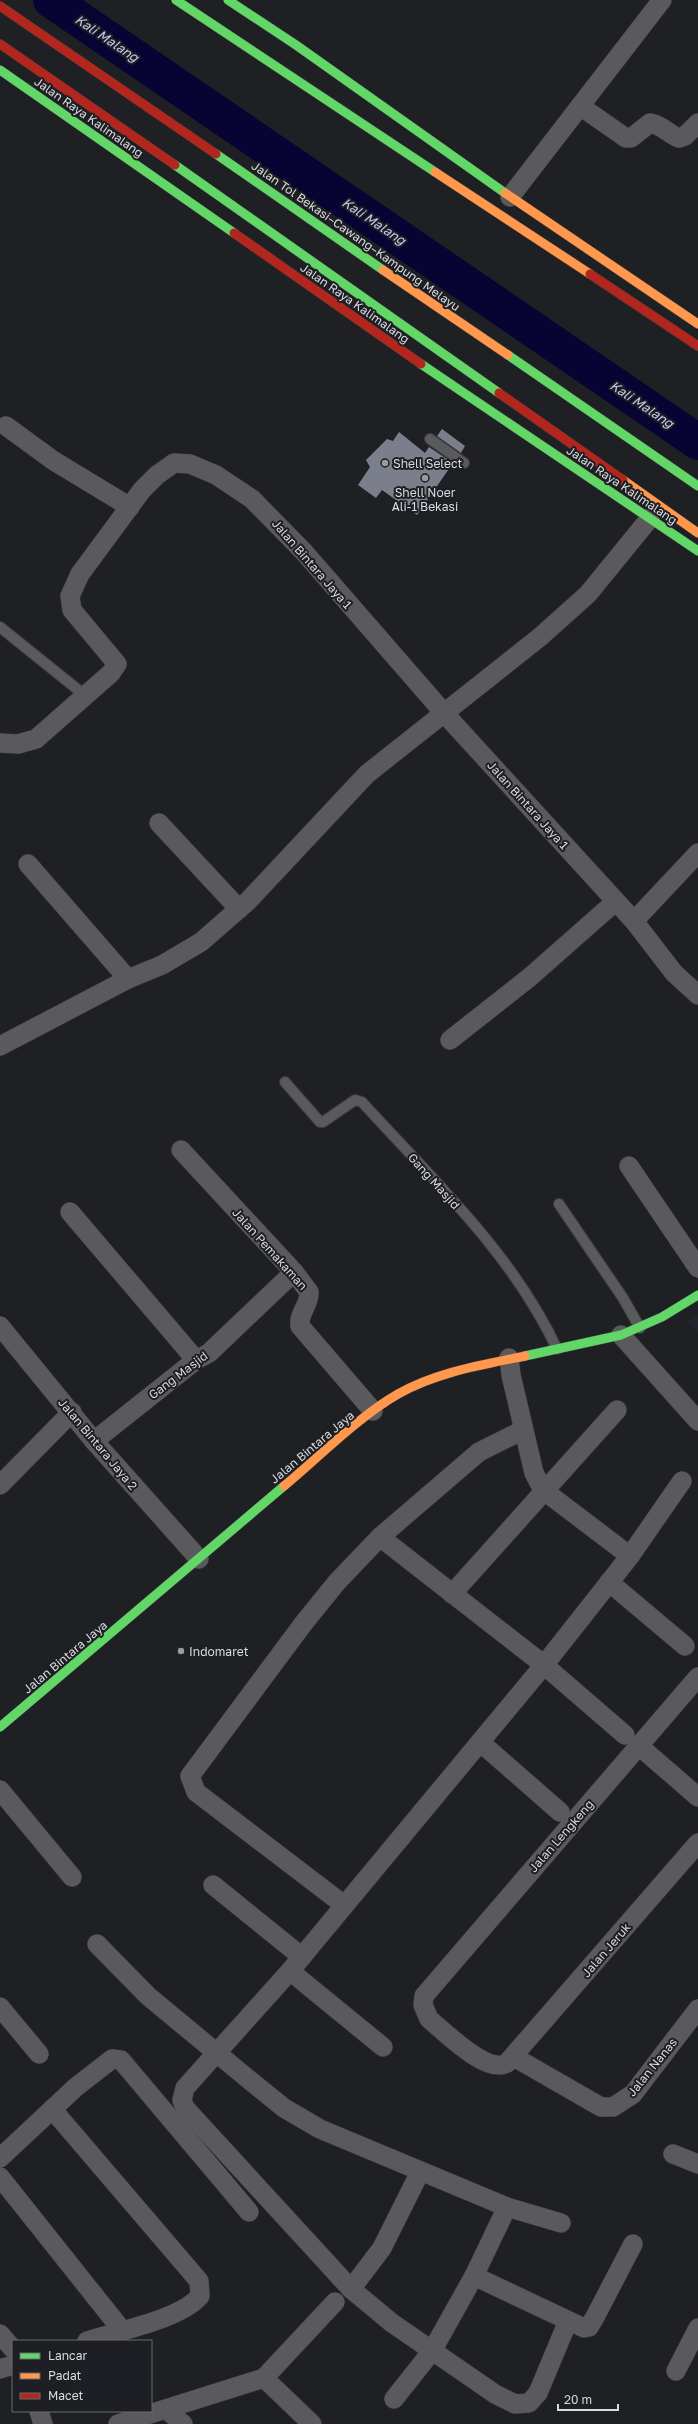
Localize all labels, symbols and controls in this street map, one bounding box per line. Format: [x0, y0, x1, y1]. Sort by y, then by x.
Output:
water label: Kali Malang [72, 11, 143, 66]
street label: Jalan Raya Kalimalang [31, 74, 147, 160]
street label: Jalan Tol Bekasi–Cawang–Kampung Melayu [249, 158, 463, 314]
water label: Kali Malang [339, 194, 410, 249]
street label: Jalan Raya Kalimalang [297, 260, 413, 346]
water label: Kali Malang [607, 377, 678, 432]
street label: Jalan Raya Kalimalang [564, 442, 680, 528]
place label: Shell Select [393, 456, 463, 471]
marker: Shell Select [380, 458, 390, 468]
marker: Shell Noer Ali-1 Bekasi [420, 473, 430, 483]
place label: Shell Noer Ali-1 Bekasi [392, 485, 458, 514]
street label: Jalan Bintara Jaya 1 [269, 516, 355, 612]
street label: Jalan Bintara Jaya 1 [484, 758, 572, 853]
street label: Gang Masjid [405, 1150, 463, 1212]
street label: Jalan Pemakaman [229, 1205, 311, 1293]
street label: Gang Masjid [145, 1348, 211, 1402]
street label: Jalan Bintara Jaya 2 [55, 1395, 141, 1493]
street label: Jalan Bintara Jaya [267, 1407, 357, 1487]
street label: Jalan Bintara Jaya [20, 1617, 110, 1697]
place label: Indomaret [189, 1644, 249, 1659]
marker: Indomaret [176, 1646, 186, 1656]
street label: Jalan Lengkeng [525, 1797, 597, 1875]
street label: Jalan Jeruk [578, 1920, 634, 1980]
street label: Jalan Nanas [624, 2035, 680, 2099]
legend [12, 2340, 152, 2412]
text: Lancar [48, 2348, 87, 2363]
text: Padat [48, 2368, 82, 2383]
scale bar [558, 2386, 618, 2412]
text: Macet [48, 2388, 84, 2403]
text: 20 m [564, 2392, 592, 2407]

